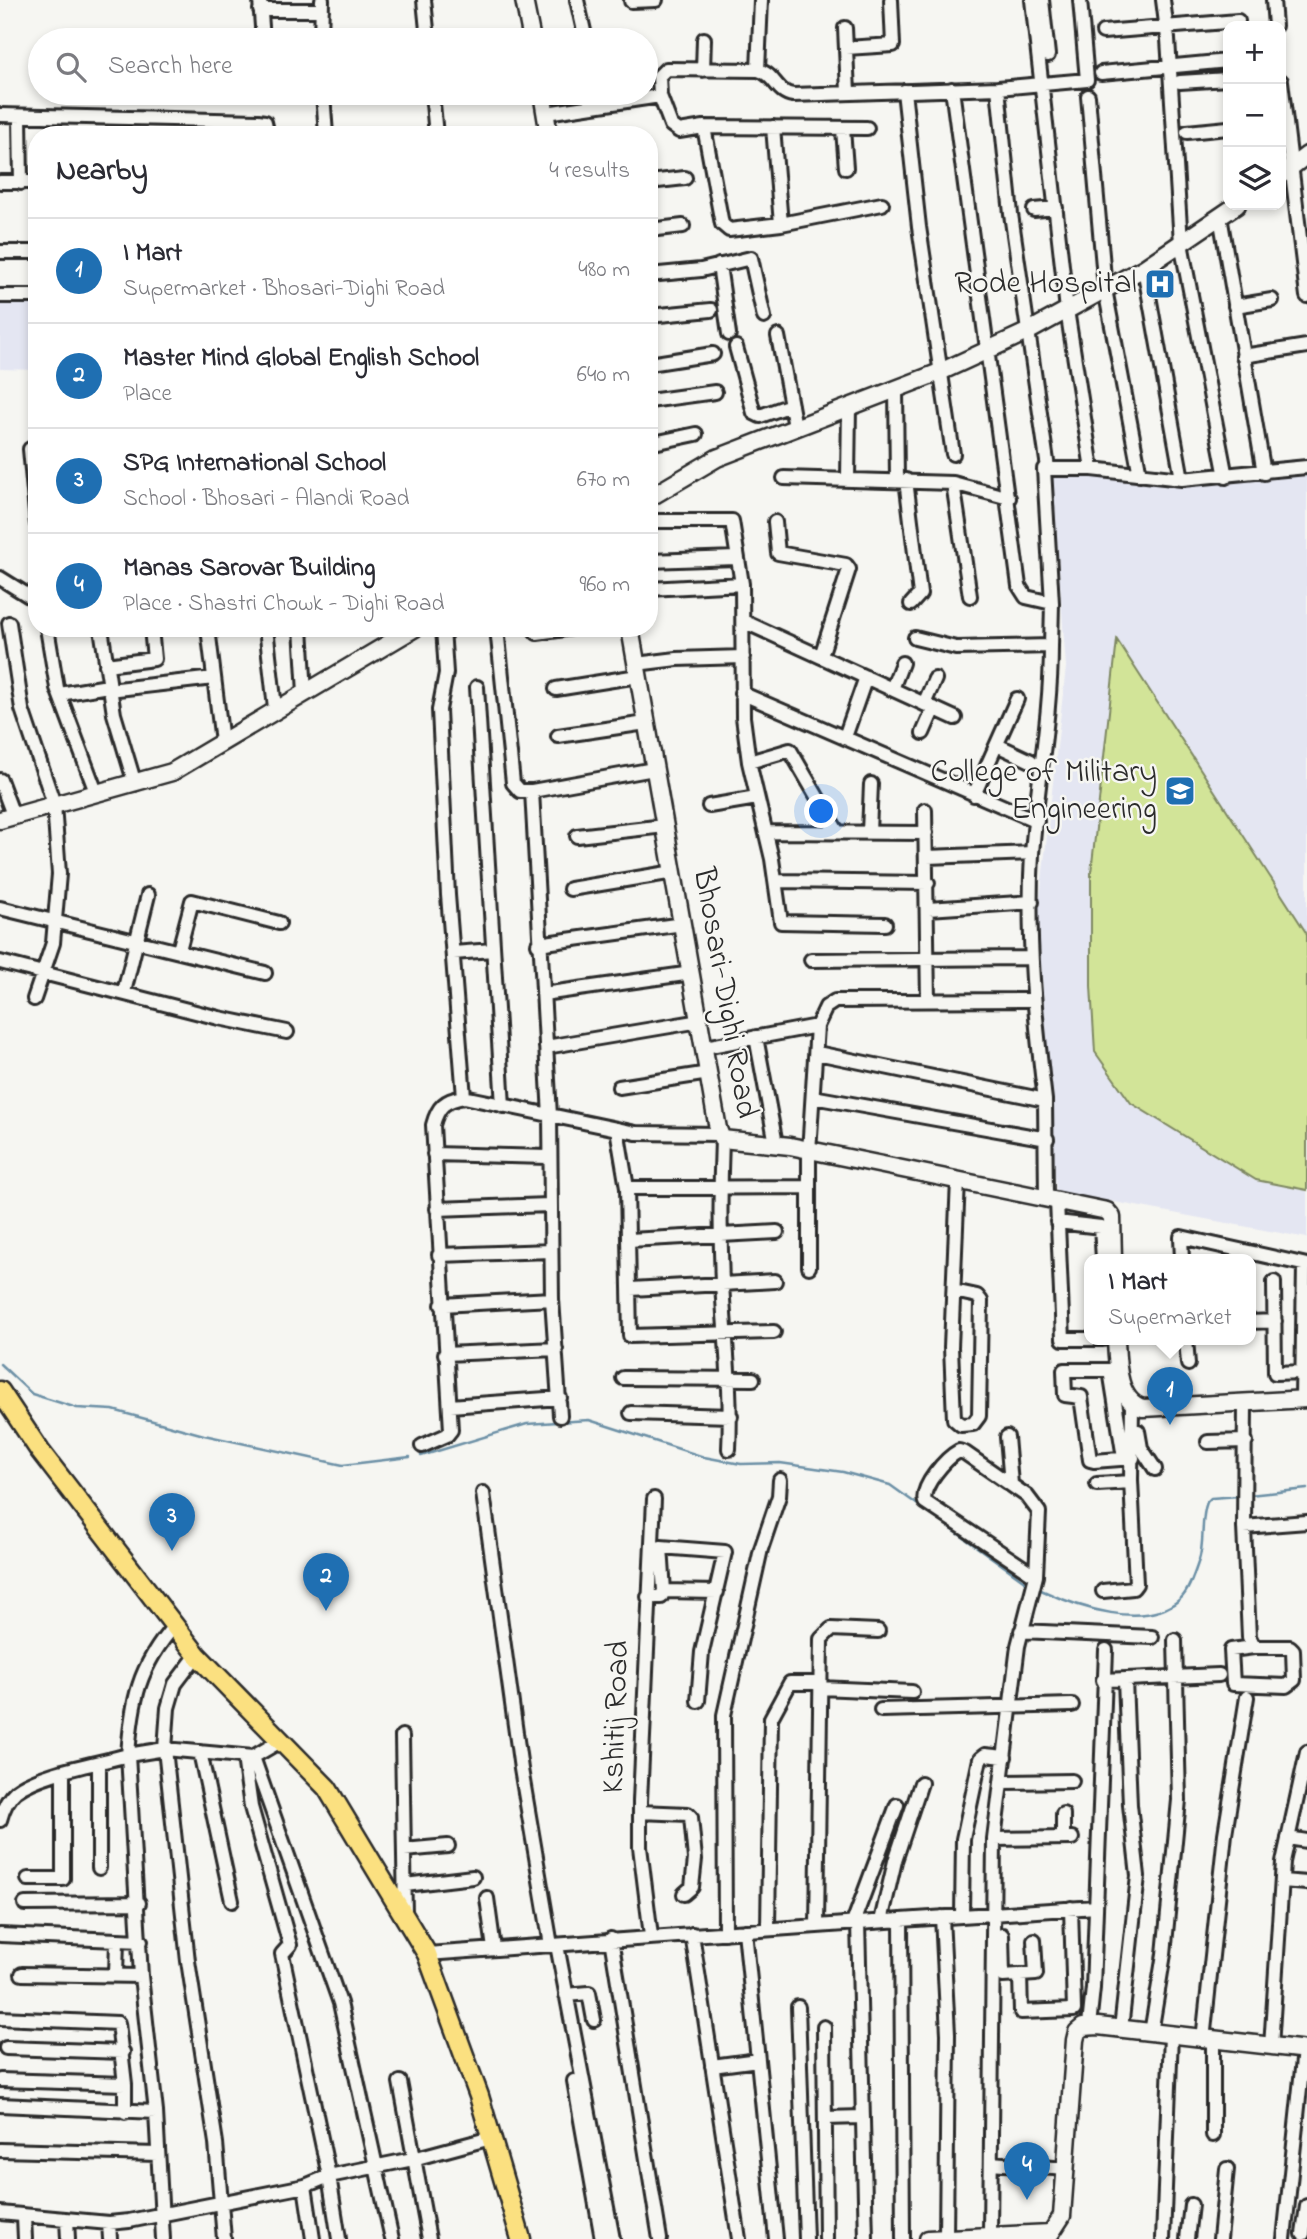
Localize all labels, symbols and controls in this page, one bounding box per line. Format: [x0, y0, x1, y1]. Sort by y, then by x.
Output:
map controls [1223, 21, 1286, 210]
button: + [1223, 21, 1286, 84]
search box [28, 28, 658, 105]
icon: search [52, 48, 90, 86]
text: Search here [108, 48, 233, 86]
button: − [1223, 84, 1286, 147]
button: layers [1223, 147, 1286, 210]
text: Nearby [56, 150, 148, 194]
text: 4 results [549, 155, 630, 188]
text: I Mart [123, 235, 182, 273]
text: 1 [75, 254, 83, 287]
text: 480 m [578, 254, 630, 287]
place label: Rode Hospital [954, 261, 1137, 308]
hospital icon: Rode Hospital [1143, 267, 1177, 301]
text: Supermarket · Bhosari-Dighi Road [123, 273, 445, 306]
text: Master Mind Global English School [123, 340, 479, 378]
text: 2 [73, 359, 85, 392]
text: 640 m [577, 359, 630, 392]
text: Place [123, 378, 172, 411]
text: SPG International School [123, 445, 386, 483]
text: 3 [74, 464, 84, 497]
text: 670 m [577, 464, 630, 497]
text: School · Bhosari - Alandi Road [123, 483, 410, 516]
text: Manas Sarovar Building [123, 550, 376, 588]
text: 4 [74, 569, 84, 602]
text: 960 m [579, 569, 630, 602]
text: Place · Shastri Chowk - Dighi Road [123, 588, 444, 621]
place label: College of Military Engineering [930, 750, 1157, 834]
school or university icon: College of Military Engineering [1163, 774, 1197, 808]
your location [804, 794, 838, 828]
street label: Bhosari-Dighi Road [679, 863, 769, 1122]
popup [1084, 1254, 1256, 1345]
text: I Mart [1108, 1264, 1168, 1302]
text: Supermarket [1108, 1302, 1232, 1335]
pin: 1 [1147, 1367, 1193, 1425]
pin: 3 [149, 1493, 195, 1551]
pin: 2 [303, 1553, 349, 1611]
street label: Kshitij Road [591, 1640, 643, 1794]
pin: 4 [1004, 2142, 1050, 2200]

